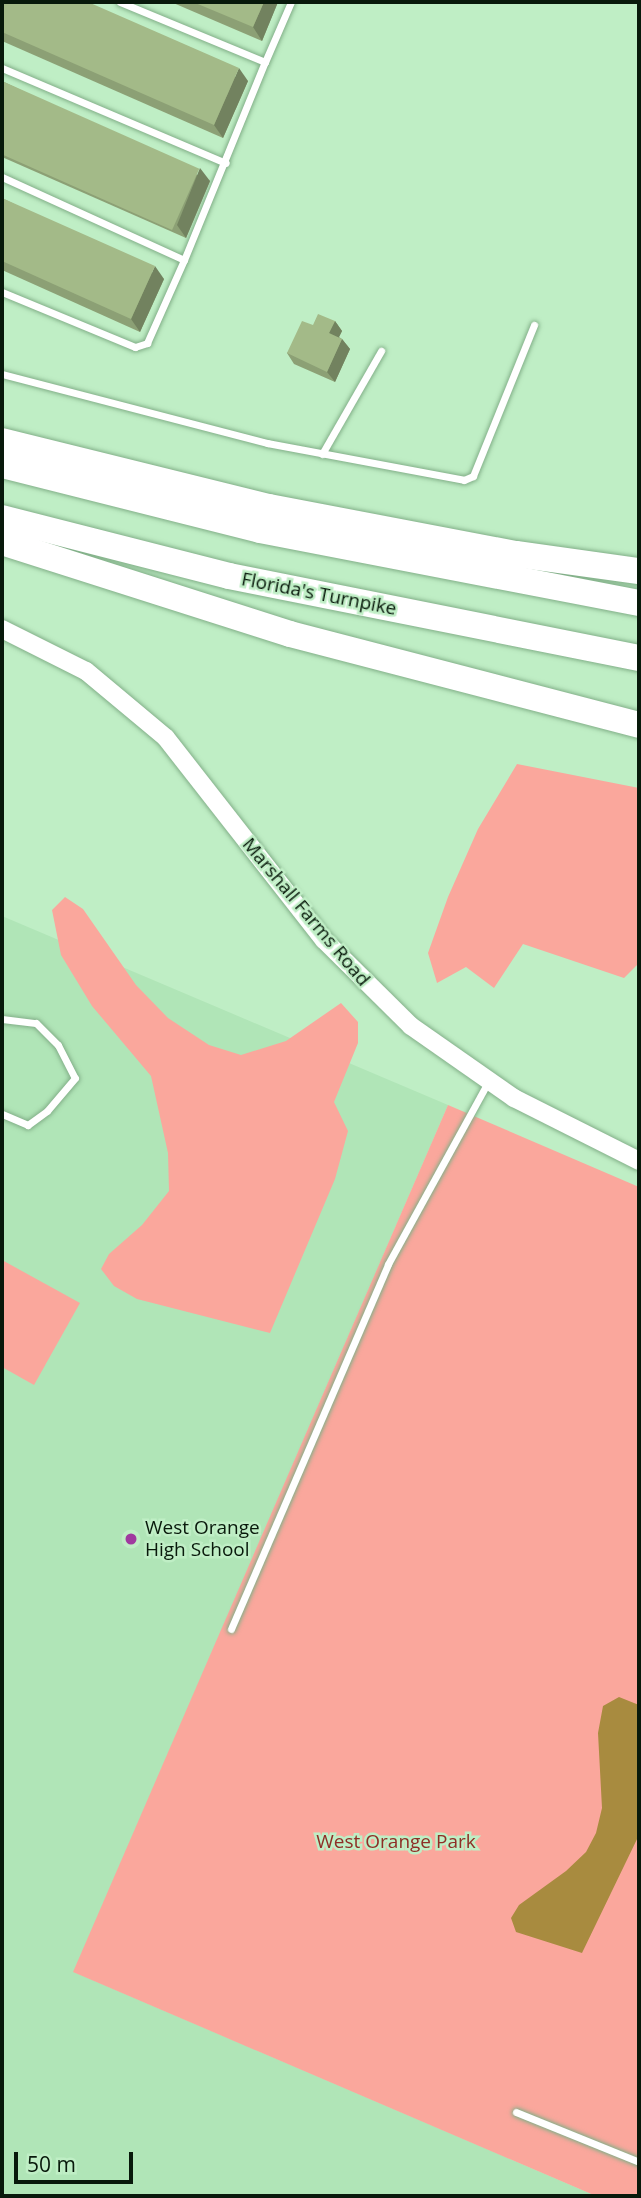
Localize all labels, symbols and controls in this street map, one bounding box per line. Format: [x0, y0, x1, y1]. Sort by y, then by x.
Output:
street label: Florida's Turnpike [240, 568, 398, 620]
street label: Marshall Farms Road [237, 833, 375, 991]
place label: West Orange High School [145, 1517, 260, 1561]
marker: West Orange High School [123, 1531, 139, 1547]
park label: West Orange Park [316, 1831, 476, 1853]
scale bar [18, 2138, 136, 2182]
text: 50 m [27, 2150, 76, 2178]

